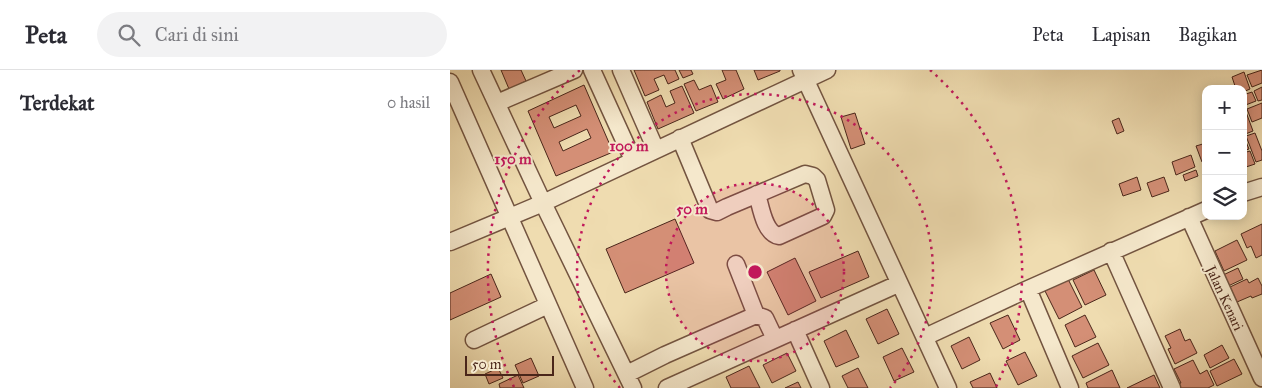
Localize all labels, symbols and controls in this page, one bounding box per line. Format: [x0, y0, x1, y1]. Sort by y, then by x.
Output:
search box [97, 12, 447, 57]
text: Peta [25, 20, 67, 50]
icon: search [115, 21, 143, 49]
text: Cari di sini [155, 23, 239, 46]
text: Peta [1032, 24, 1064, 46]
text: Lapisan [1092, 24, 1150, 46]
text: Bagikan [1178, 24, 1237, 46]
map controls [1202, 85, 1247, 220]
button: + [1202, 85, 1247, 130]
text: Terdekat [20, 90, 94, 116]
text: 0 hasil [387, 93, 430, 112]
button: − [1202, 130, 1247, 175]
text: 100 m [609, 137, 649, 155]
text: 150 m [494, 150, 532, 168]
button: layers [1202, 175, 1247, 220]
text: 50 m [676, 200, 708, 218]
street label: Jalan Kenari [1200, 261, 1247, 334]
centre of rings [746, 263, 764, 281]
scale bar [465, 353, 554, 376]
text: 50 m [472, 356, 501, 373]

